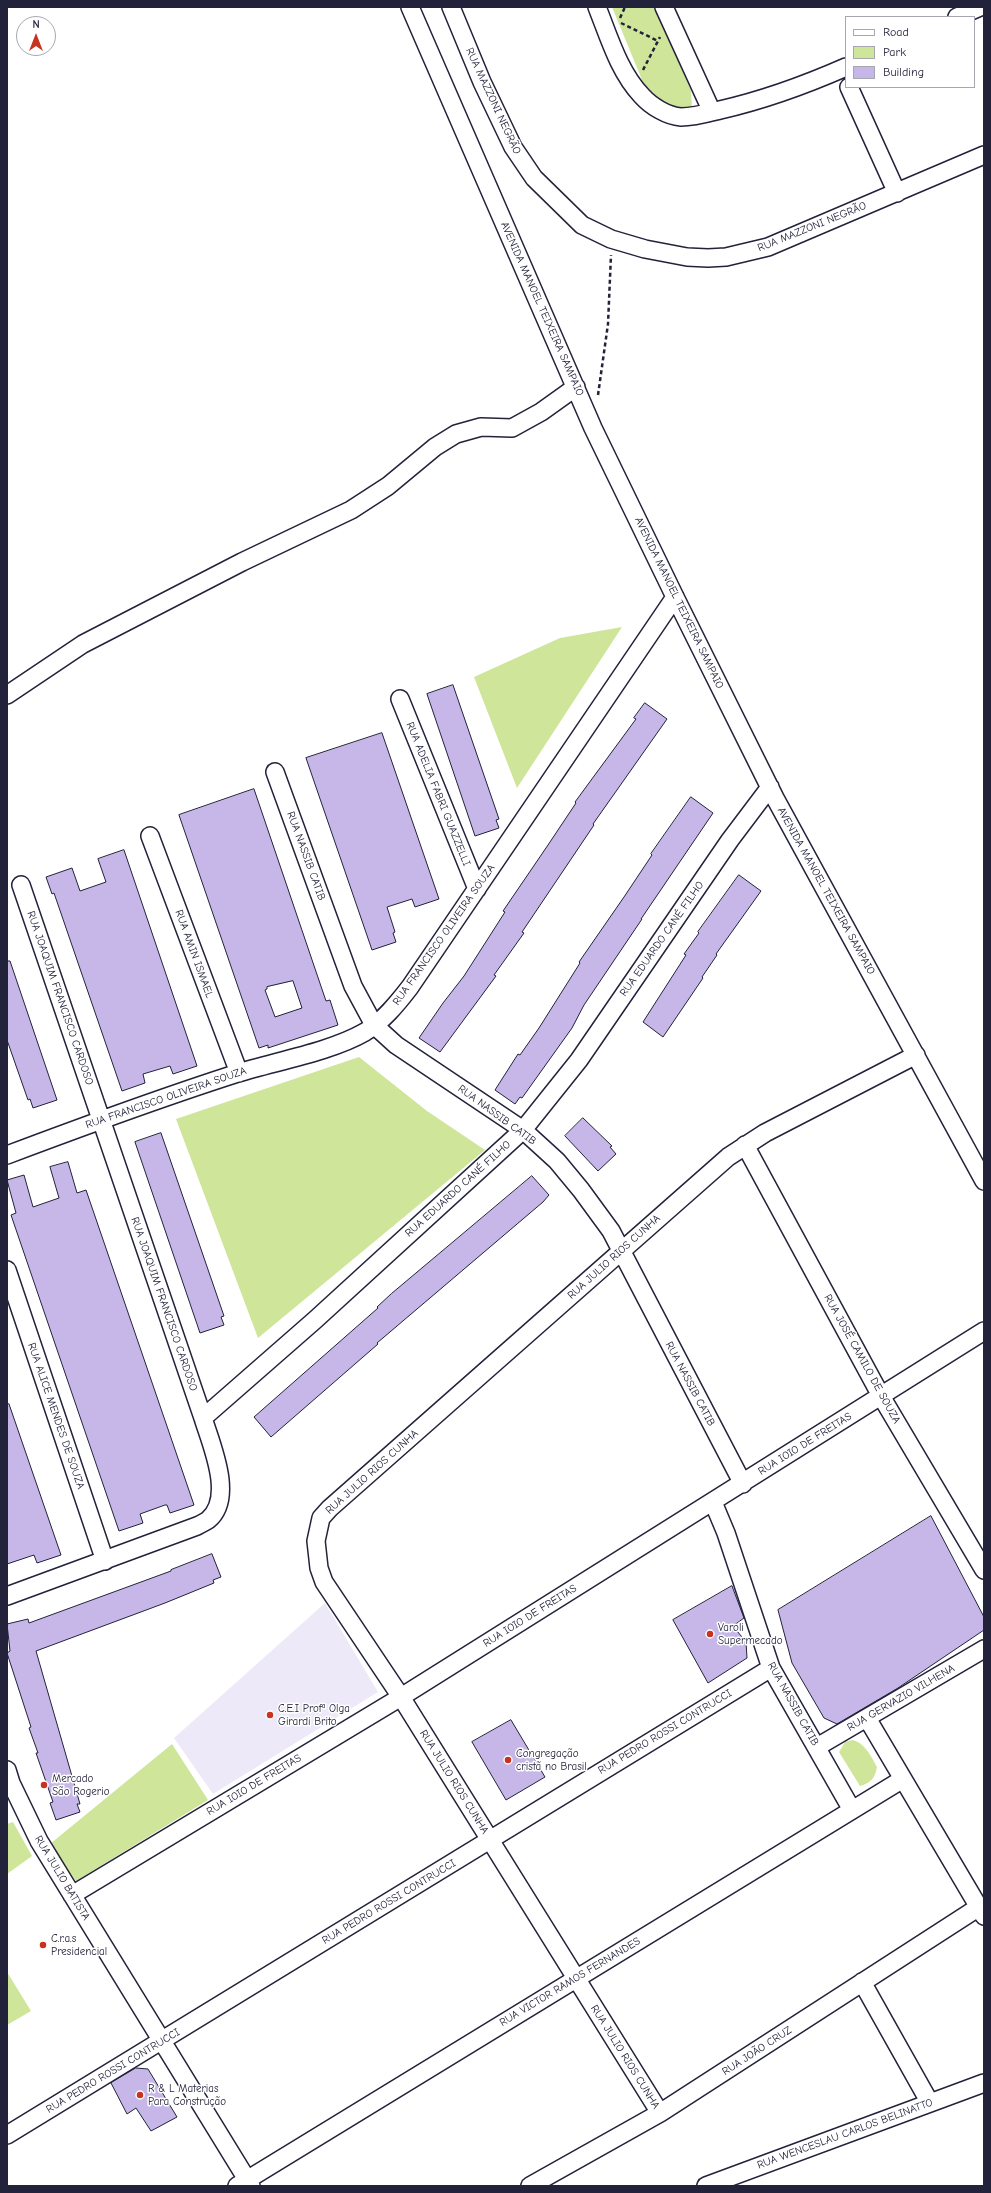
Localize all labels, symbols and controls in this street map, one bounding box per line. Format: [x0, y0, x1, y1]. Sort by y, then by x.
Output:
north arrow [16, 16, 56, 56]
legend [845, 16, 975, 88]
text: N [32, 18, 40, 31]
text: Road [883, 25, 909, 39]
text: Park [883, 45, 906, 59]
street label: RUA MAZZONI NEGRÃO [462, 46, 524, 156]
text: Building [883, 65, 924, 79]
street label: RUA MAZZONI NEGRÃO [756, 199, 868, 255]
street label: AVENIDA MANOEL TEIXEIRA SAMPAIO [497, 220, 587, 398]
street label: AVENIDA MANOEL TEIXEIRA SAMPAIO [632, 515, 726, 691]
street label: RUA ADELIA FABRI GUAZZELLI [403, 720, 473, 868]
street label: AVENIDA MANOEL TEIXEIRA SAMPAIO [774, 805, 878, 977]
street label: RUA NASSIB CATIB [284, 810, 328, 902]
street label: RUA FRANCISCO OLIVEIRA SOUZA [390, 862, 498, 1008]
street label: RUA EDUARDO CANÉ FILHO [617, 879, 707, 999]
street label: RUA AMIN ISMAEL [172, 908, 216, 1000]
street label: RUA JOAQUIM FRANCISCO CARDOSO [24, 909, 96, 1087]
street label: RUA FRANCISCO OLIVEIRA SOUZA [84, 1064, 248, 1132]
street label: RUA NASSIB CATIB [455, 1082, 539, 1148]
street label: RUA EDUARDO CANÉ FILHO [402, 1138, 514, 1240]
street label: RUA JULIO RIOS CUNHA [565, 1212, 663, 1302]
street label: RUA JOAQUIM FRANCISCO CARDOSO [128, 1215, 200, 1393]
street label: RUA JOSÉ CAMILO DE SOUZA [821, 1292, 903, 1426]
street label: RUA NASSIB CATIB [662, 1339, 718, 1429]
street label: RUA ALICE MENDES DE SOUZA [25, 1341, 87, 1491]
street label: RUA IOIO DE FREITAS [756, 1410, 854, 1478]
street label: RUA JULIO RIOS CUNHA [323, 1427, 421, 1517]
street label: RUA IOIO DE FREITAS [481, 1582, 579, 1650]
place label: Varoli Supermecado [718, 1621, 783, 1647]
marker: Varoli Supermecado [705, 1629, 715, 1639]
street label: RUA NASSIB CATIB [764, 1660, 822, 1748]
street label: RUA GERVAZIO VILHENA [845, 1662, 957, 1734]
street label: RUA PEDRO ROSSI CONTRUCCI [596, 1687, 734, 1777]
place label: C.E.I Profª Olga Girardi Brito [278, 1702, 350, 1728]
marker: C.E.I Profª Olga Girardi Brito [265, 1710, 275, 1720]
street label: RUA JULIO RIOS CUNHA [417, 1728, 491, 1836]
place label: Congregação cristã no Brasil [516, 1747, 587, 1773]
street label: RUA IOIO DE FREITAS [204, 1752, 304, 1818]
marker: Congregação cristã no Brasil [503, 1755, 513, 1765]
place label: Mercado São Rogerio [52, 1772, 110, 1798]
marker: Mercado São Rogerio [39, 1780, 49, 1790]
street label: RUA JULIO BATISTA [31, 1833, 93, 1923]
street label: RUA PEDRO ROSSI CONTRUCCI [320, 1857, 458, 1947]
place label: C.r.a.s Presidencial [51, 1932, 107, 1958]
street label: RUA VICTOR RAMOS FERNANDES [497, 1935, 643, 2029]
marker: C.r.a.s Presidencial [38, 1940, 48, 1950]
street label: RUA JULIO RIOS CUNHA [588, 2003, 662, 2111]
street label: RUA JOÃO CRUZ [720, 2024, 794, 2078]
street label: RUA PEDRO ROSSI CONTRUCCI [44, 2026, 182, 2116]
place label: R & L Materias Para Construção [148, 2082, 226, 2108]
marker: R & L Materias Para Construção [135, 2090, 145, 2100]
street label: RUA WENCESLAU CARLOS BELINATTO [755, 2096, 935, 2172]

